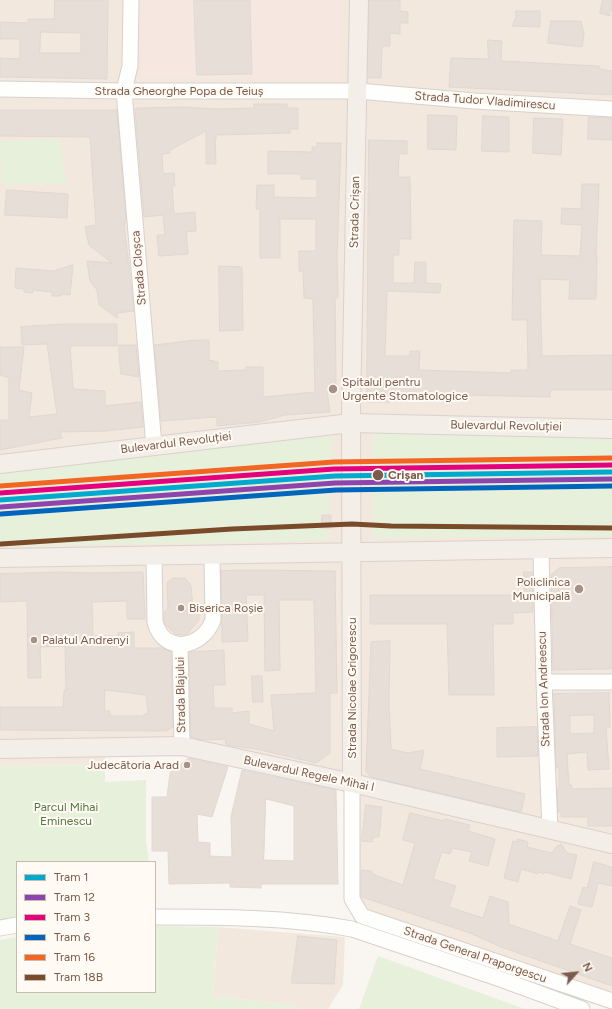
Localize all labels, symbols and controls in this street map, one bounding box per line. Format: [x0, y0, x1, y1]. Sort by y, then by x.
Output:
street label: Strada Gheorghe Popa de Teiuș [95, 84, 263, 98]
street label: Strada Tudor Vladimirescu [414, 89, 556, 113]
street label: Strada Crișan [347, 176, 363, 248]
street label: Strada Cloșca [129, 230, 149, 306]
place label: Spitalul pentru Urgente Stomatologice [342, 375, 468, 403]
marker: Spitalul pentru Urgente Stomatologice [327, 383, 339, 395]
street label: Bulevardul Revoluției [450, 418, 562, 434]
street label: Bulevardul Revoluției [120, 429, 232, 457]
marker: Crișan [371, 468, 385, 482]
place label: Crișan [388, 468, 423, 482]
place label: Policlinica Municipală [512, 575, 570, 603]
marker: Policlinica Municipală [573, 583, 585, 595]
place label: Biserica Roșie [189, 601, 263, 615]
marker: Biserica Roșie [176, 603, 186, 613]
street label: Strada Nicolae Grigorescu [345, 617, 359, 759]
street label: Strada Ion Andreescu [535, 631, 553, 747]
place label: Palatul Andrenyi [42, 633, 129, 647]
marker: Palatul Andrenyi [29, 635, 39, 645]
street label: Strada Blajului [173, 657, 189, 733]
street label: Bulevardul Regele Mihai I [242, 753, 376, 795]
place label: Judecătoria Arad [87, 758, 179, 772]
marker: Judecătoria Arad [182, 760, 192, 770]
park label: Parcul Mihai Eminescu [34, 800, 98, 828]
legend [16, 861, 156, 993]
text: Tram 1 [54, 870, 88, 884]
text: Tram 12 [54, 890, 95, 904]
text: Tram 3 [54, 910, 90, 924]
street label: Strada General Praporgescu [402, 924, 548, 986]
text: Tram 6 [54, 930, 90, 944]
text: Tram 16 [54, 950, 95, 964]
north arrow [556, 953, 596, 993]
text: N [579, 961, 595, 974]
text: Tram 18B [54, 970, 103, 984]

